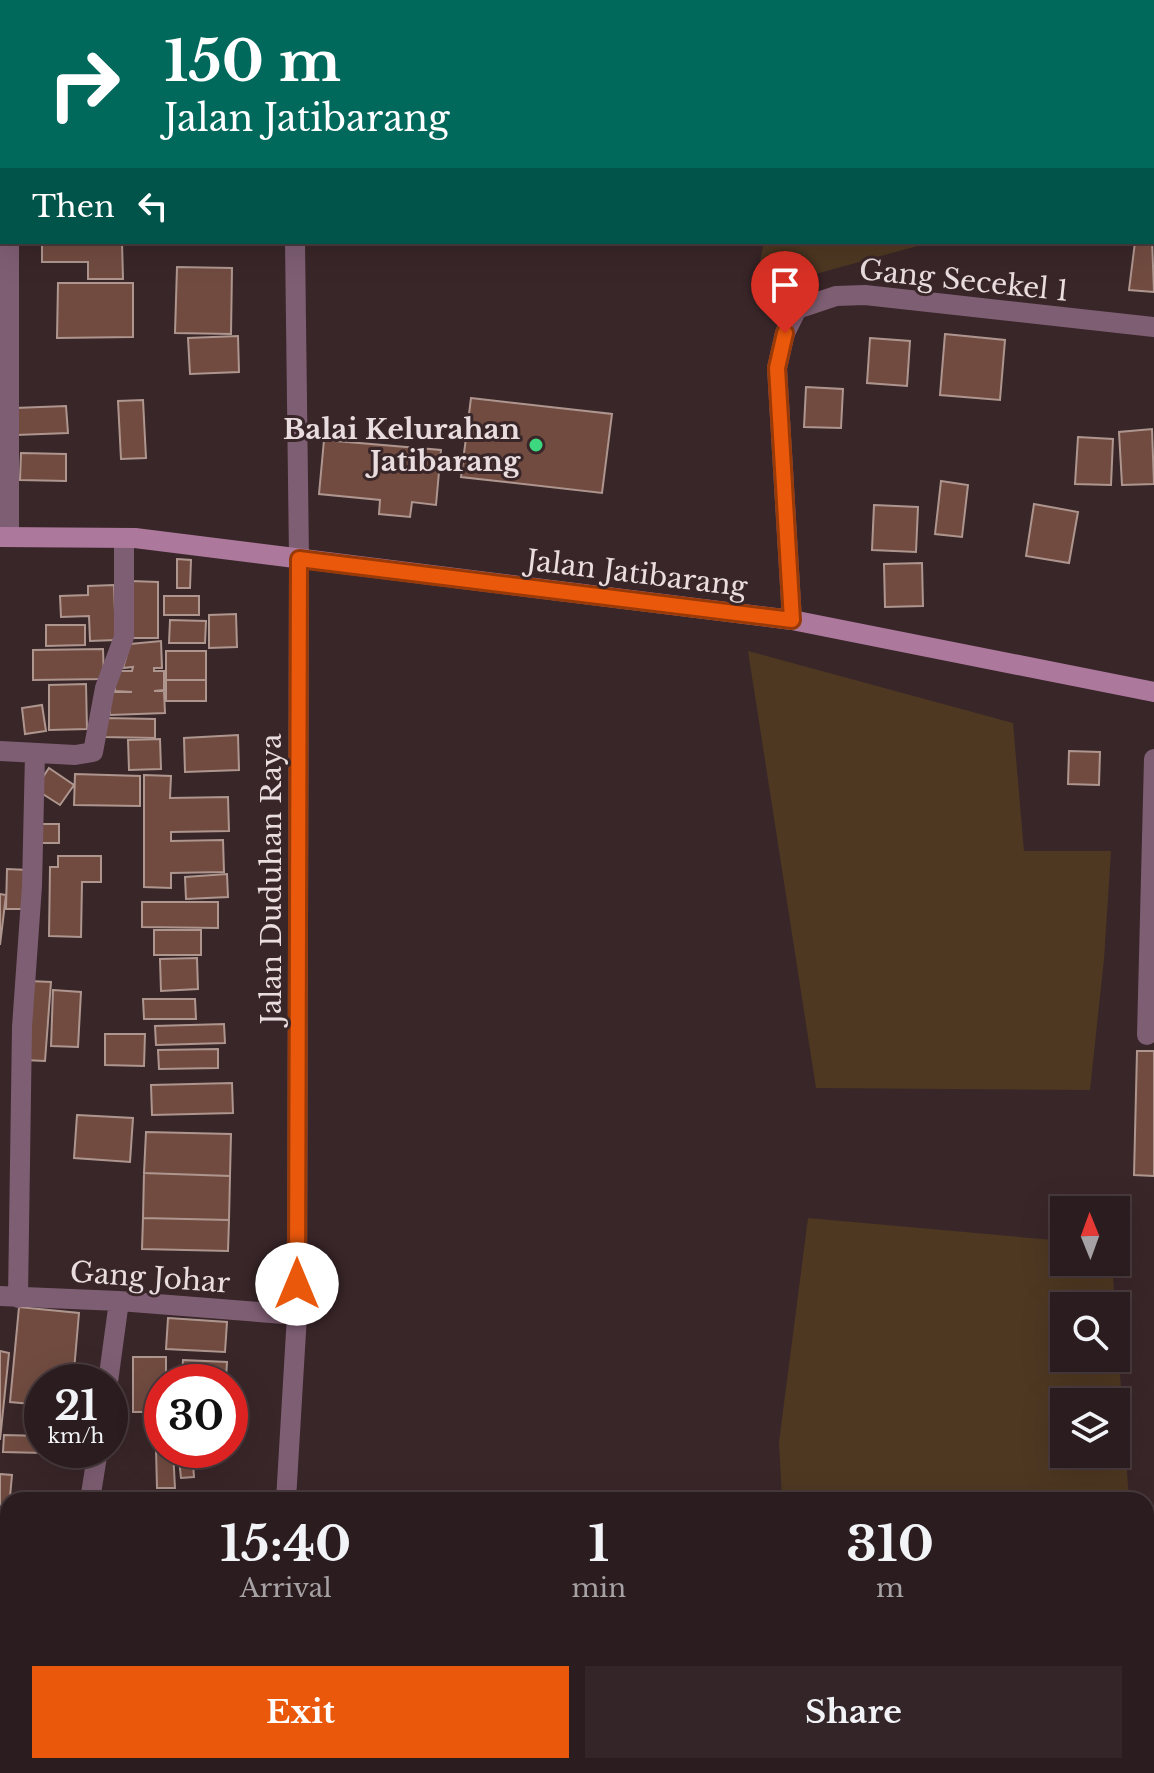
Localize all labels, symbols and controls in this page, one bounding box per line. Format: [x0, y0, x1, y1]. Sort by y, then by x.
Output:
text: 150 m [164, 27, 341, 96]
icon: right [32, 32, 136, 136]
text: Jalan Jatibarang [164, 96, 450, 141]
icon: left [131, 184, 175, 228]
text: Then [32, 188, 115, 225]
pin [751, 251, 819, 333]
street label: Gang Secekel 1 [857, 252, 1071, 309]
icon: arrive [763, 263, 807, 307]
place label: Balai Kelurahan Jatibarang [283, 412, 521, 479]
marker: Balai Kelurahan Jatibarang [527, 436, 545, 454]
street label: Jalan Jatibarang [521, 542, 750, 605]
street label: Jalan Duduhan Raya [254, 733, 289, 1028]
north arrow [1050, 1196, 1130, 1276]
map controls [1050, 1196, 1130, 1468]
position arrow [255, 1242, 339, 1326]
street label: Gang Johar [69, 1254, 232, 1301]
button: search [1050, 1292, 1130, 1372]
speed limit sign: 30 [144, 1364, 248, 1468]
text: 21 [54, 1381, 98, 1431]
button: layers [1050, 1388, 1130, 1468]
text: km/h [48, 1424, 104, 1448]
text: 15:40 [220, 1514, 351, 1574]
text: 1 [588, 1514, 609, 1574]
text: 310 [846, 1514, 934, 1574]
text: Arrival [240, 1572, 332, 1604]
text: min [571, 1572, 626, 1604]
text: m [876, 1572, 904, 1604]
button: Exit [32, 1666, 569, 1758]
button: Share [585, 1666, 1122, 1758]

